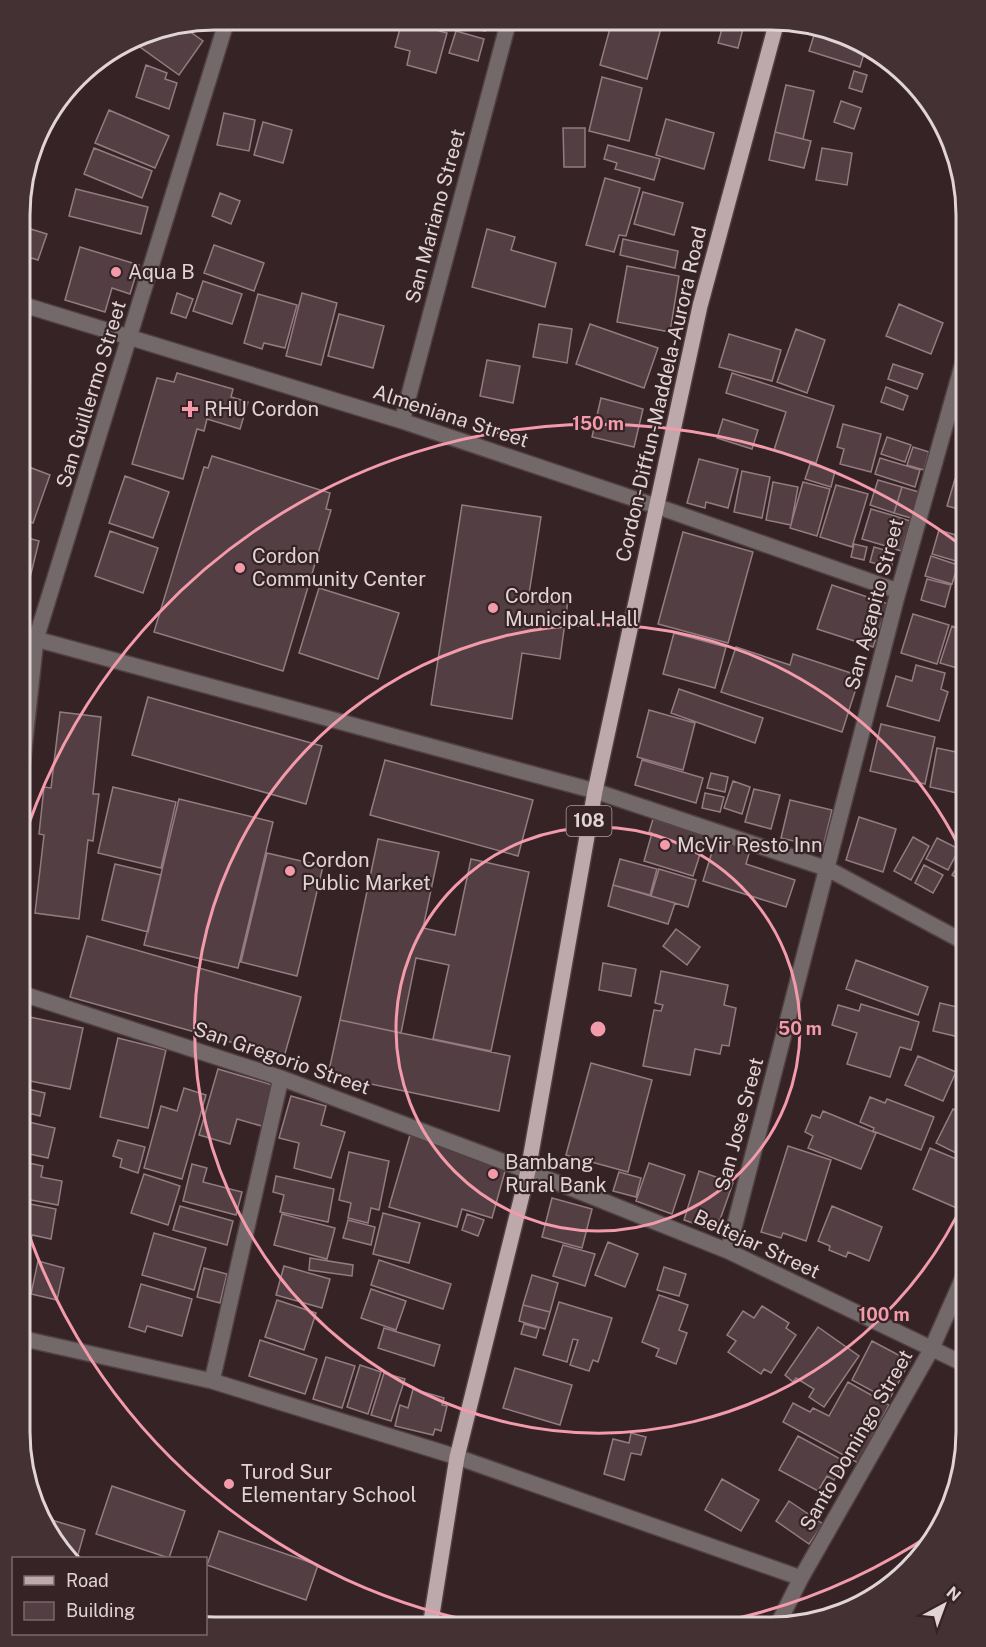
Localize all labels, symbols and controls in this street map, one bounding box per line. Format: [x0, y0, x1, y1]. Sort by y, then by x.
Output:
street label: San Mariano Street [400, 126, 470, 306]
street label: Cordon-Diffun-Maddela-Aurora Road [611, 224, 711, 564]
place label: Aqua B [128, 260, 195, 284]
marker: Aqua B [109, 265, 123, 279]
street label: San Guillermo Street [51, 297, 131, 491]
street label: Almeniana Street [370, 380, 532, 452]
place label: RHU Cordon [204, 397, 319, 421]
marker: RHU Cordon [181, 400, 199, 418]
text: 150 m [572, 413, 624, 434]
street label: San Agapito Street [840, 516, 908, 692]
place label: Cordon Community Center [252, 544, 426, 591]
marker: Cordon Community Center [233, 561, 247, 575]
place label: Cordon Municipal Hall [505, 584, 639, 631]
marker: Cordon Municipal Hall [486, 601, 500, 615]
road number: 108 [566, 806, 612, 836]
place label: McVir Resto Inn [677, 833, 822, 857]
marker: McVir Resto Inn [658, 838, 672, 852]
place label: Cordon Public Market [302, 848, 431, 895]
marker: Cordon Public Market [283, 864, 297, 878]
street label: San Gregorio Street [191, 1017, 373, 1099]
text: 50 m [778, 1018, 822, 1039]
centre of rings [588, 1019, 608, 1039]
street label: San Jose Sreet [710, 1055, 768, 1193]
place label: Bambang Rural Bank [505, 1150, 607, 1197]
marker: Bambang Rural Bank [486, 1167, 500, 1181]
street label: Beltejar Street [690, 1204, 824, 1284]
text: 100 m [858, 1304, 910, 1325]
street label: Santo Domingo Street [794, 1345, 918, 1535]
place label: Turod Sur Elementary School [241, 1460, 416, 1507]
marker: Turod Sur Elementary School [222, 1477, 236, 1491]
legend [12, 1557, 207, 1635]
text: Road [66, 1570, 109, 1591]
north arrow [914, 1575, 974, 1635]
text: N [943, 1583, 964, 1605]
text: Building [66, 1600, 135, 1621]

